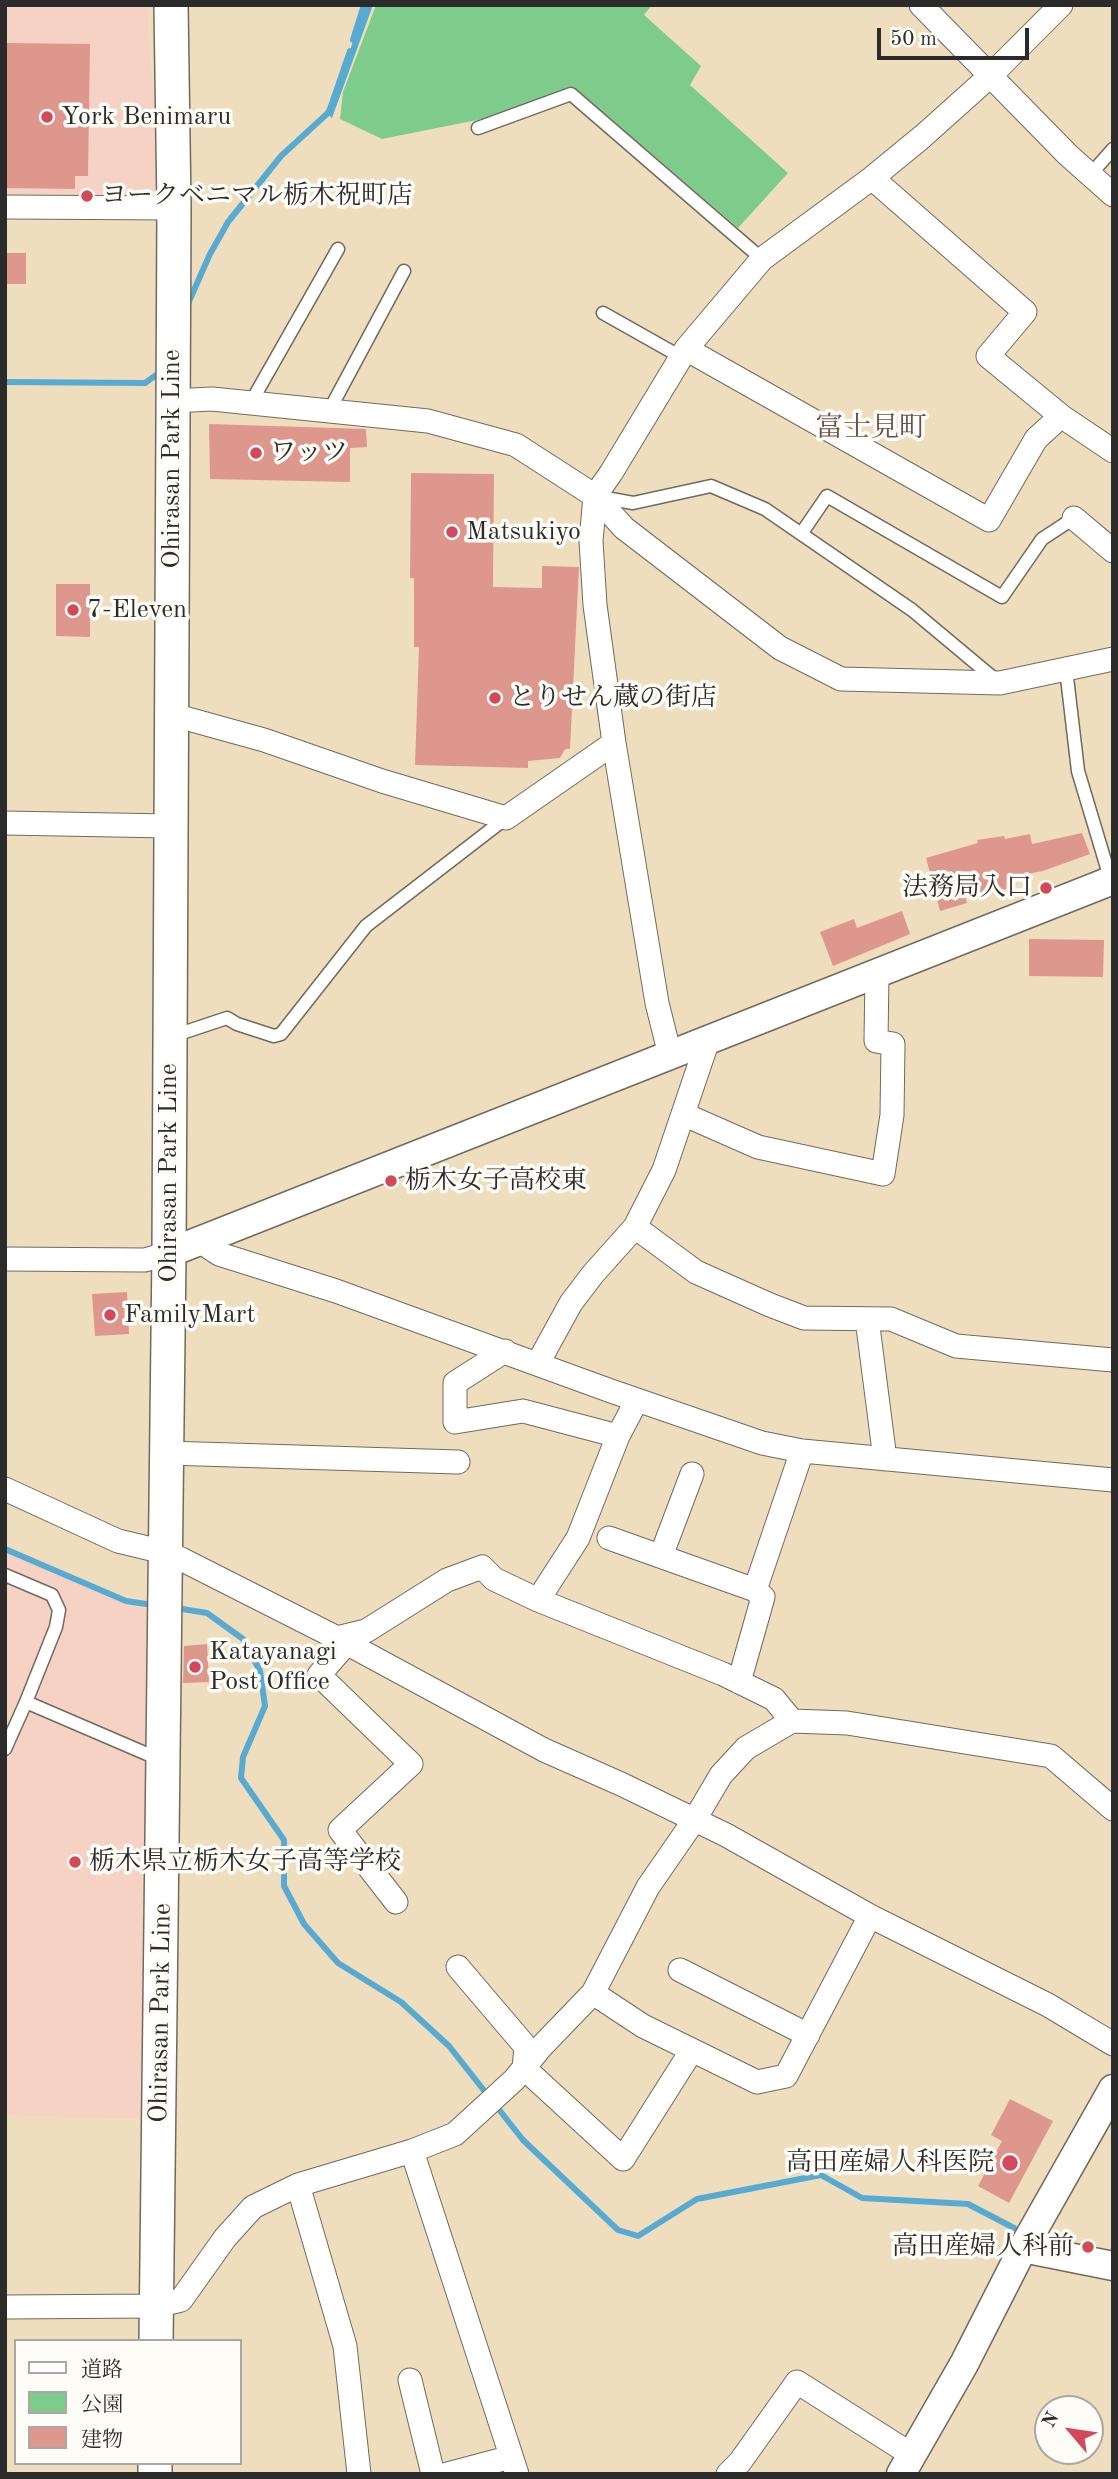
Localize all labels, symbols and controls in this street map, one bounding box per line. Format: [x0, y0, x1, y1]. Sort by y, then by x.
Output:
scale bar [880, 14, 1032, 58]
text: 50 m [890, 29, 937, 50]
place label: York Benimaru [61, 101, 231, 133]
marker: York Benimaru [39, 109, 55, 125]
place label: ヨークベニマル栃木祝町店 [101, 180, 413, 212]
marker: ヨークベニマル栃木祝町店 [79, 188, 95, 204]
street label: Ohirasan Park Line [156, 349, 188, 569]
district label: 富士見町 [815, 412, 927, 446]
place label: ワッツ [270, 437, 348, 469]
marker: ワッツ [248, 445, 264, 461]
place label: Matsukiyo [466, 516, 581, 548]
marker: Matsukiyo [444, 524, 460, 540]
place label: 7-Eleven [87, 594, 187, 626]
marker: 7-Eleven [65, 602, 81, 618]
place label: とりせん蔵の街店 [509, 682, 717, 714]
marker: とりせん蔵の街店 [487, 690, 503, 706]
place label: 法務局入口 [902, 872, 1032, 904]
marker: 法務局入口 [1038, 880, 1054, 896]
street label: Ohirasan Park Line [153, 1063, 185, 1283]
place label: 栃木女子高校東 [405, 1165, 587, 1197]
marker: 栃木女子高校東 [383, 1173, 399, 1189]
place label: FamilyMart [124, 1299, 256, 1331]
marker: FamilyMart [102, 1307, 118, 1323]
place label: Katayanagi Post Office [209, 1636, 337, 1698]
marker: Katayanagi Post Office [187, 1659, 203, 1675]
place label: 栃木県立栃木女子高等学校 [89, 1846, 401, 1878]
marker: 栃木県立栃木女子高等学校 [67, 1854, 83, 1870]
street label: Ohirasan Park Line [143, 1903, 179, 2123]
place label: 高田産婦人科医院 [786, 2147, 994, 2179]
marker: 高田産婦人科医院 [1000, 2153, 1020, 2173]
place label: 高田産婦人科前 [892, 2231, 1074, 2263]
marker: 高田産婦人科前 [1080, 2239, 1096, 2255]
legend [14, 2339, 242, 2465]
text: 道路 [81, 2360, 123, 2381]
text: 公園 [81, 2395, 123, 2416]
north arrow [1034, 2395, 1104, 2465]
text: N [1040, 2410, 1064, 2432]
text: 建物 [81, 2430, 123, 2451]

